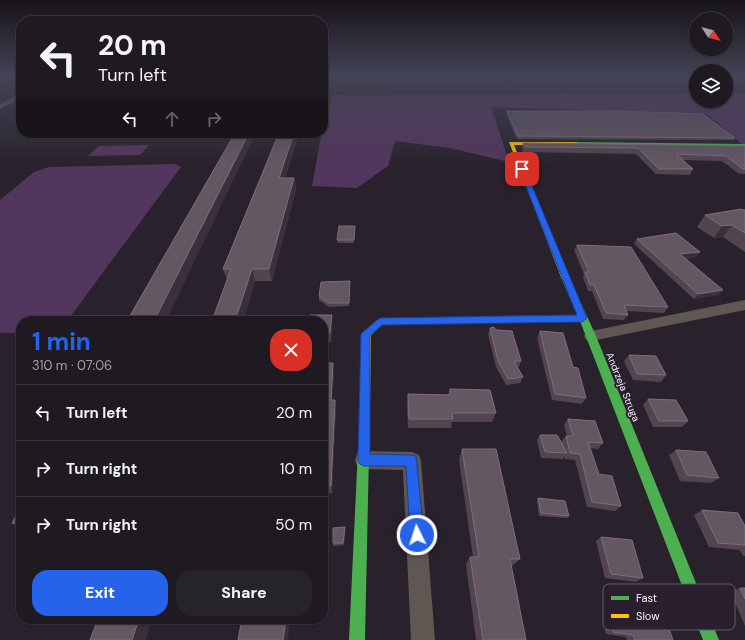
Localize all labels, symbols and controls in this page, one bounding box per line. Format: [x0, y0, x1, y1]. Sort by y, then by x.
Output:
north arrow [689, 12, 733, 56]
map controls [689, 12, 733, 108]
text: 20 m [98, 27, 167, 64]
icon: left [32, 32, 84, 84]
text: Turn left [98, 63, 167, 87]
button: layers [689, 64, 733, 108]
icon: left [119, 108, 141, 130]
icon: ahead [161, 108, 183, 130]
icon: right [203, 108, 225, 130]
pin [505, 152, 539, 186]
icon: arrive [511, 158, 533, 180]
text: 1 min [32, 326, 91, 357]
button: close [270, 329, 312, 371]
street label: Andrzeja Struga [603, 351, 643, 423]
text: 310 m · 07:06 [32, 357, 112, 374]
icon: left [32, 402, 54, 424]
text: Turn left [66, 403, 127, 423]
text: 20 m [276, 403, 312, 423]
icon: right [32, 458, 54, 480]
text: Turn right [66, 459, 137, 479]
text: 10 m [280, 459, 312, 479]
icon: right [32, 514, 54, 536]
position arrow [396, 514, 438, 556]
text: Turn right [66, 515, 137, 535]
text: 50 m [275, 515, 312, 535]
button: Exit [32, 570, 168, 616]
button: Share [176, 570, 312, 616]
legend [603, 584, 735, 630]
text: Fast [636, 591, 657, 605]
text: Slow [636, 609, 660, 623]

